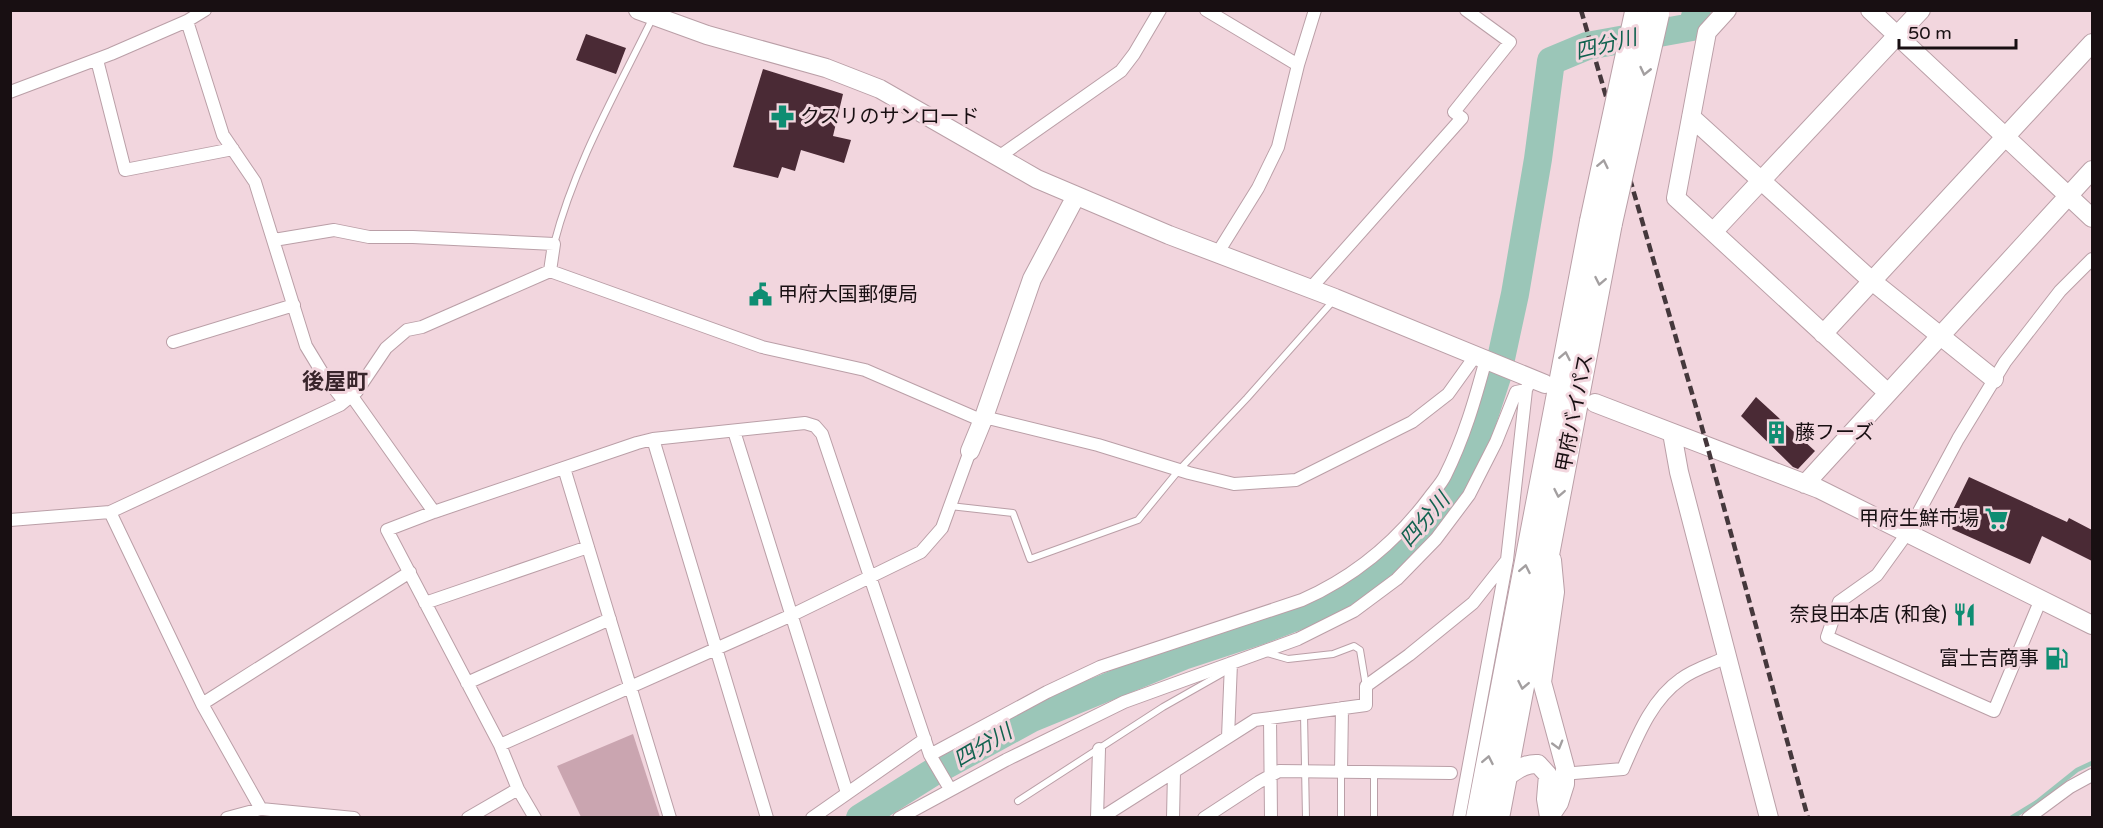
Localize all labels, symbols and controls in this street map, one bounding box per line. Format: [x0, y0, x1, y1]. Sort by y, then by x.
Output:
scale bar [1899, 12, 2016, 50]
text: 50 m [1908, 22, 1952, 44]
water label: 四分川 [1572, 25, 1642, 65]
one-way arrow [1639, 66, 1652, 76]
pharmacy icon: クスリのサンロード [769, 104, 795, 130]
place label: クスリのサンロード [800, 105, 979, 129]
one-way arrow [1596, 159, 1609, 169]
one-way arrow [1594, 275, 1607, 285]
public building icon: 甲府大国郵便局 [747, 282, 773, 308]
place label: 甲府大国郵便局 [778, 283, 918, 307]
street label: 甲府バイパス [1552, 352, 1598, 474]
one-way arrow [1558, 352, 1571, 362]
district label: 後屋町 [302, 369, 368, 395]
building icon: 藤フーズ [1764, 420, 1790, 446]
place label: 藤フーズ [1795, 421, 1874, 445]
water label: 四分川 [1395, 487, 1456, 552]
one-way arrow [1553, 488, 1566, 498]
supermarket icon: 甲府生鮮市場 [1984, 506, 2010, 532]
place label: 甲府生鮮市場 [1859, 507, 1979, 531]
one-way arrow [1518, 564, 1531, 574]
restaurant icon: 奈良田本店 (和食) [1952, 602, 1978, 628]
place label: 奈良田本店 (和食) [1789, 603, 1947, 627]
fuel station icon: 富士吉商事 [2044, 646, 2070, 672]
place label: 富士吉商事 [1939, 647, 2039, 671]
one-way arrow [1517, 679, 1530, 689]
water label: 四分川 [949, 718, 1018, 773]
one-way arrow [1551, 739, 1563, 750]
one-way arrow [1481, 755, 1494, 765]

